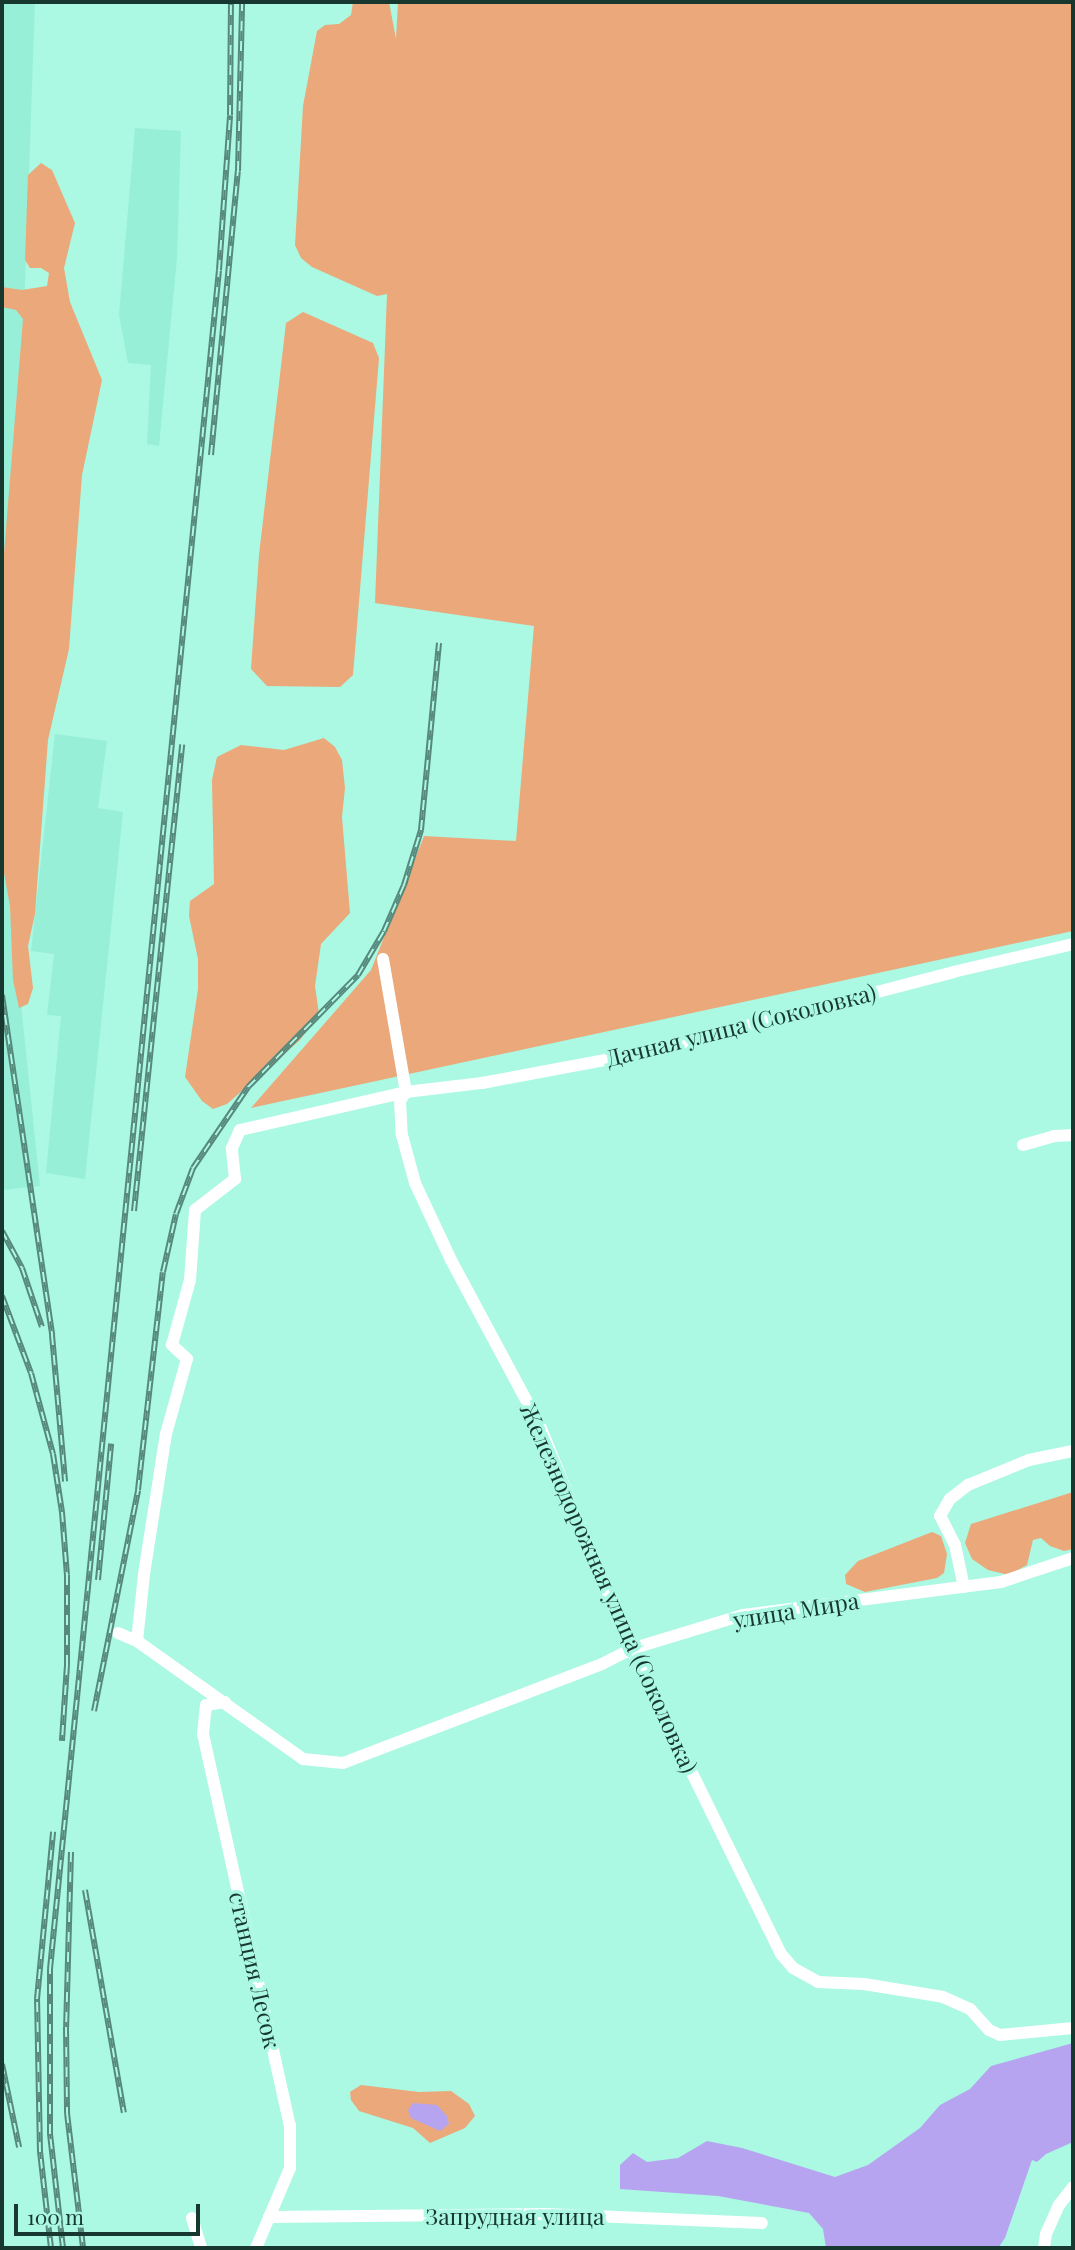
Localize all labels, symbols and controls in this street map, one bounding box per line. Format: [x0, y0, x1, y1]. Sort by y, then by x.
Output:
street label: Дачная улица (Соколовка) [603, 978, 879, 1072]
street label: Железнодорожная улица (Соколовка) [515, 1399, 703, 1777]
street label: улица Мира [731, 1586, 861, 1634]
street label: станция Лесок [224, 1889, 286, 2051]
scale bar [18, 2190, 203, 2234]
text: 100 m [27, 2202, 84, 2230]
street label: Запрудная улица [426, 2202, 604, 2230]

